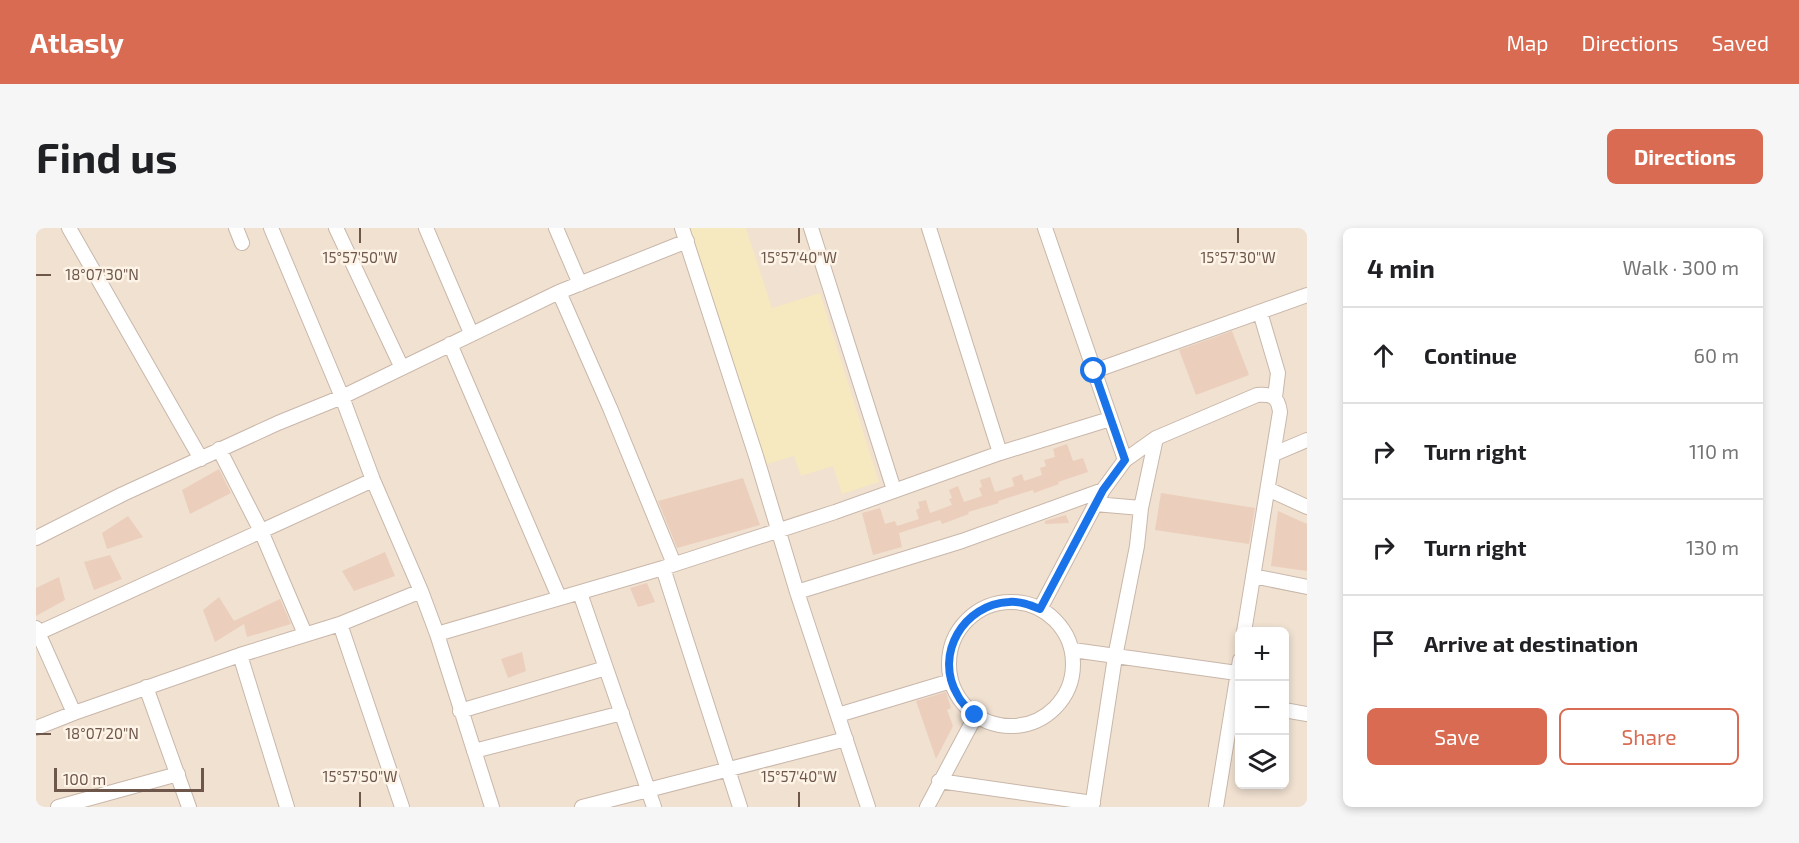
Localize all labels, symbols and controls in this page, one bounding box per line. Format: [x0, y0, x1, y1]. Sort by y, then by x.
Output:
text: Atlasly [30, 25, 124, 59]
text: Map [1506, 30, 1549, 55]
text: Directions [1582, 30, 1678, 55]
text: Saved [1711, 30, 1769, 55]
button: Directions [1607, 129, 1763, 184]
text: Find us [36, 131, 178, 181]
text: 15°57'50"W [323, 248, 397, 266]
text: 15°57'40"W [761, 248, 837, 266]
text: 15°57'30"W [1200, 248, 1276, 266]
text: 4 min [1367, 252, 1435, 283]
text: Walk · 300 m [1623, 255, 1739, 279]
text: 18°07'30"N [65, 265, 139, 283]
icon: ahead [1367, 339, 1400, 372]
text: Continue [1424, 342, 1517, 368]
text: 60 m [1694, 343, 1739, 367]
route start [1080, 357, 1106, 383]
icon: right [1367, 435, 1400, 468]
text: Turn right [1424, 438, 1526, 464]
text: 110 m [1689, 439, 1739, 463]
icon: right [1367, 531, 1400, 564]
text: Turn right [1424, 534, 1526, 560]
text: 130 m [1686, 535, 1739, 559]
map controls [1235, 627, 1289, 789]
button: + [1235, 627, 1289, 681]
icon: arrive [1367, 627, 1400, 660]
text: Arrive at destination [1424, 630, 1638, 656]
button: − [1235, 681, 1289, 735]
route end [961, 701, 987, 727]
button: Save [1367, 708, 1547, 765]
button: Share [1559, 708, 1739, 765]
text: 18°07'20"N [65, 724, 139, 742]
button: layers [1235, 735, 1289, 789]
scale bar [54, 765, 204, 792]
text: 15°57'50"W [323, 767, 397, 785]
text: 15°57'40"W [761, 767, 837, 785]
text: 100 m [63, 769, 106, 788]

